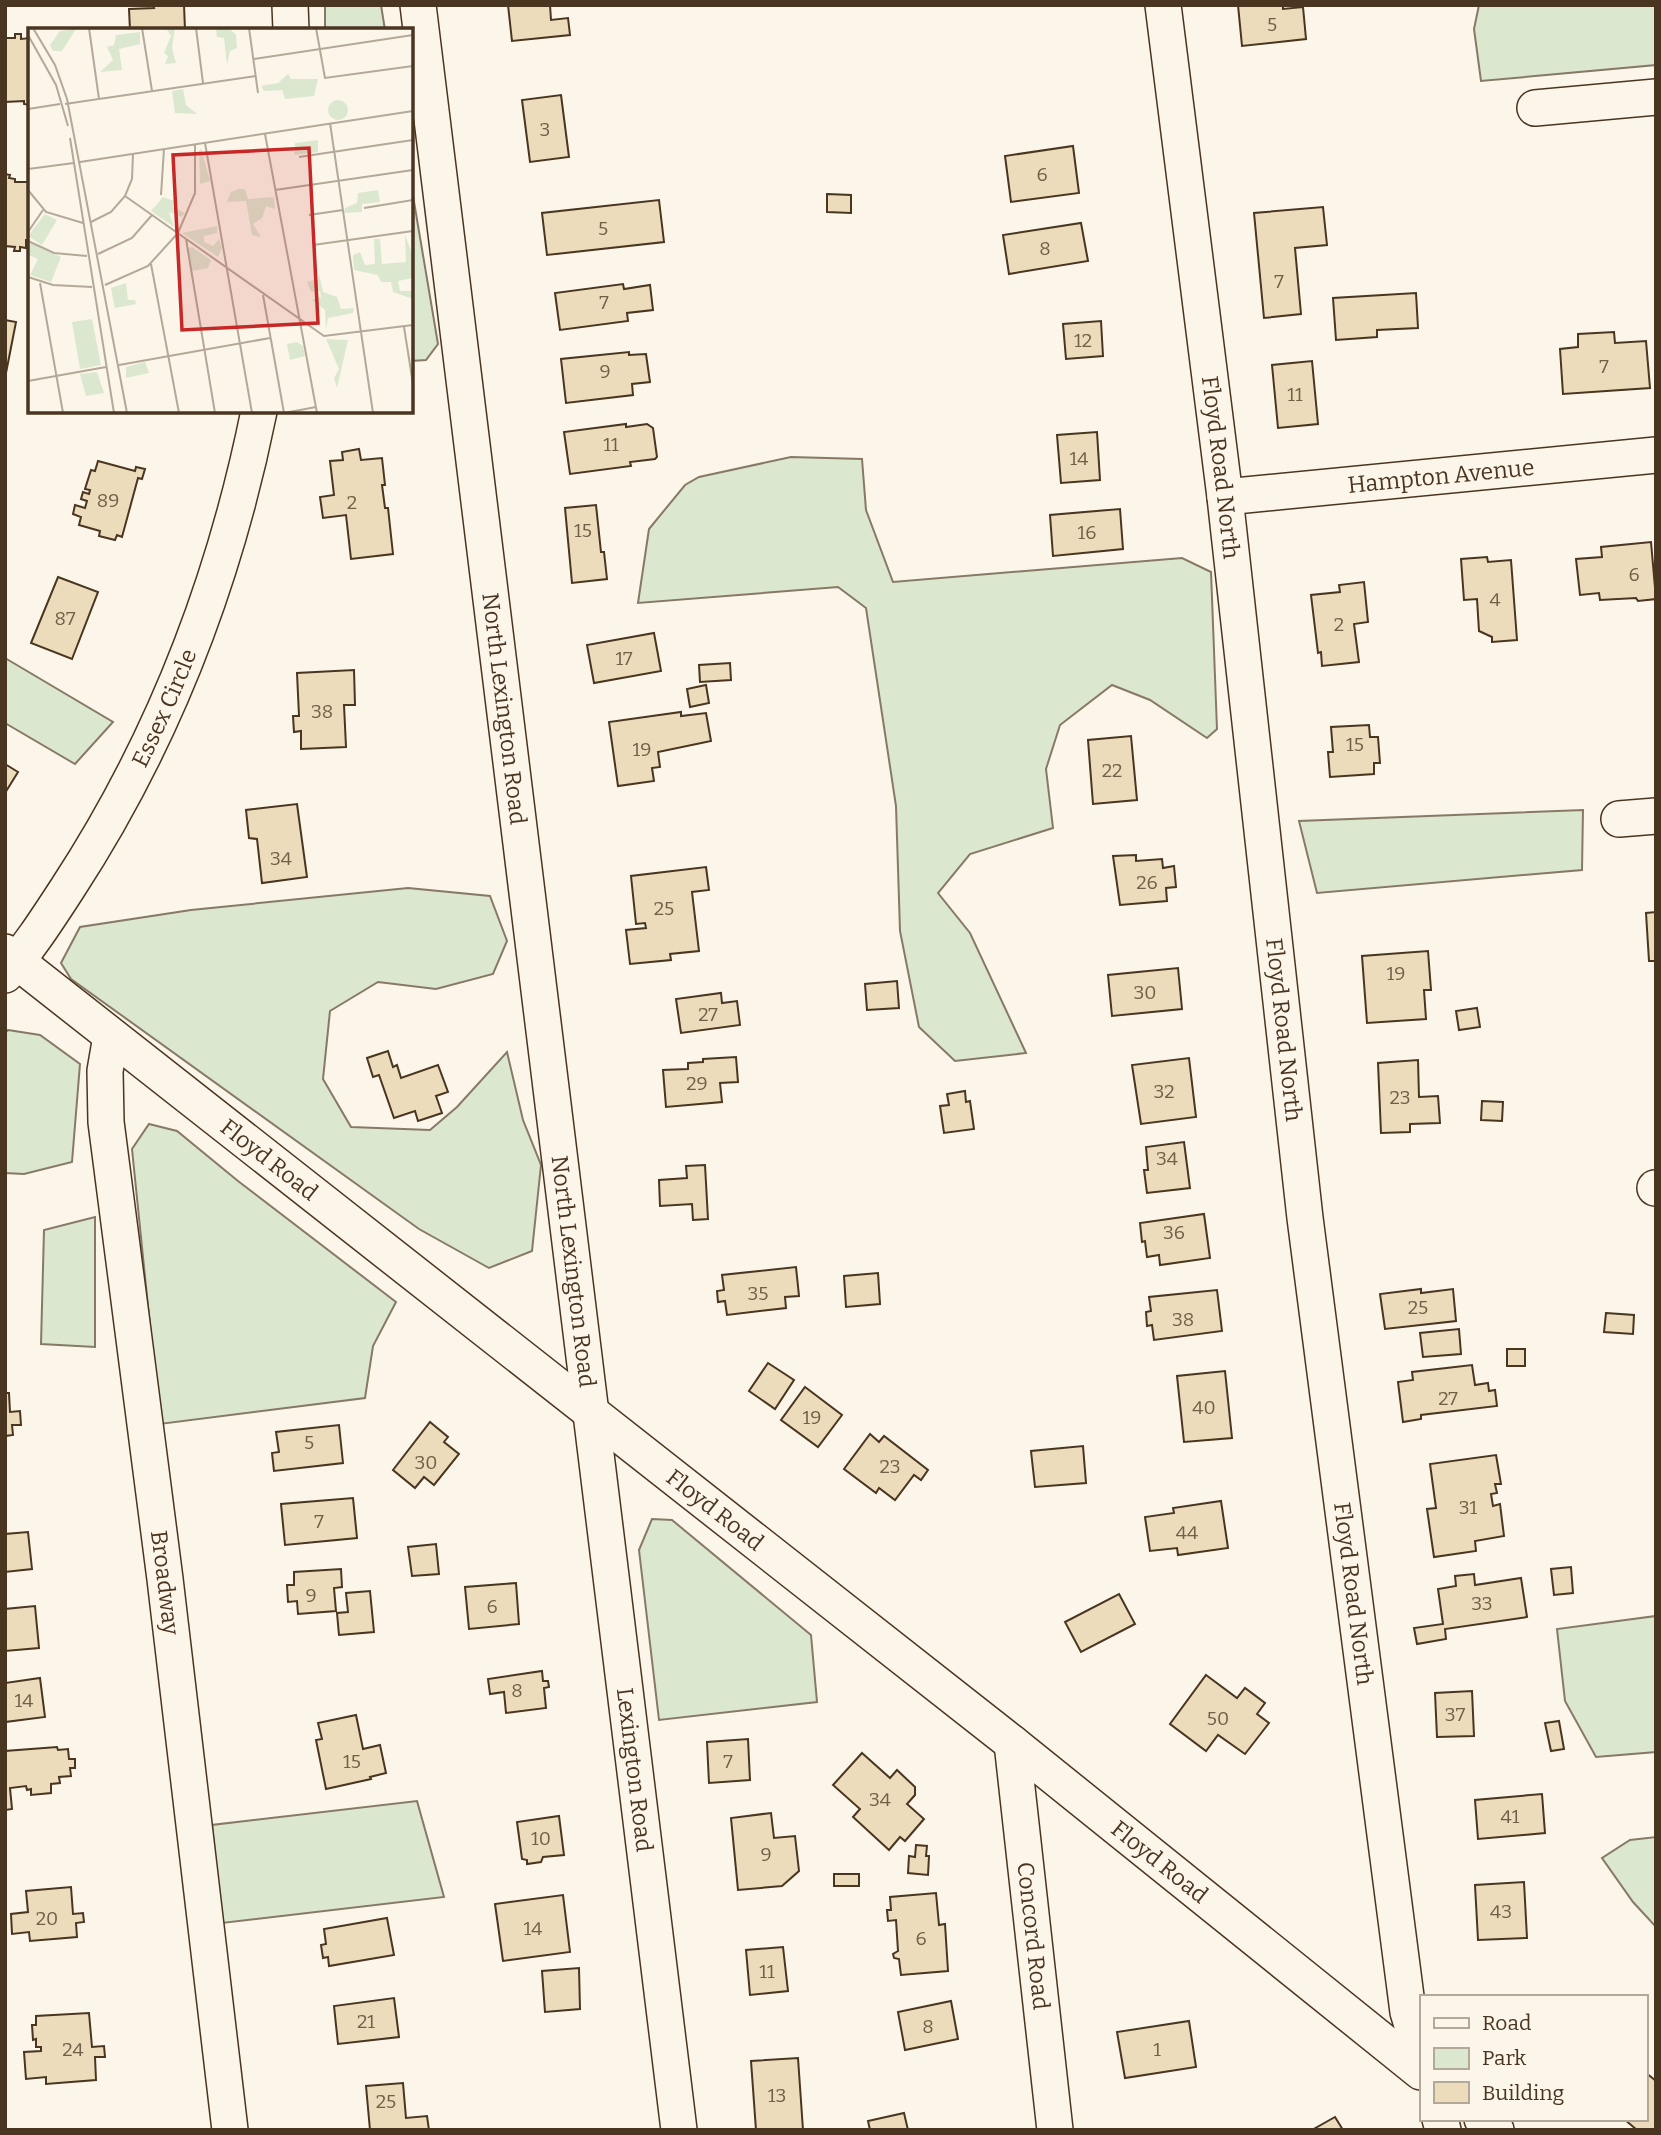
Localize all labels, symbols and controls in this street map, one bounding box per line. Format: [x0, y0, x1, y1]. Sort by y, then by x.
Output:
house number: 5 [1267, 13, 1277, 36]
inset map [28, 28, 413, 413]
house number: 3 [540, 118, 550, 141]
house number: 6 [1036, 163, 1048, 186]
house number: 5 [598, 217, 608, 240]
house number: 8 [1039, 237, 1051, 260]
house number: 7 [1274, 270, 1284, 293]
house number: 7 [599, 291, 609, 314]
house number: 12 [1074, 329, 1092, 352]
house number: 7 [1599, 355, 1609, 378]
house number: 9 [599, 360, 611, 383]
street label: Floyd Road North [1196, 374, 1246, 560]
house number: 11 [1287, 383, 1303, 406]
house number: 11 [603, 433, 619, 456]
house number: 14 [1070, 447, 1088, 470]
street label: Hampton Avenue [1346, 453, 1536, 499]
house number: 89 [97, 489, 119, 512]
house number: 2 [347, 491, 357, 514]
house number: 15 [574, 519, 592, 542]
house number: 16 [1078, 521, 1096, 544]
house number: 6 [1628, 563, 1640, 586]
house number: 4 [1489, 588, 1501, 611]
street label: North Lexington Road [476, 591, 533, 827]
house number: 87 [55, 607, 76, 630]
house number: 2 [1334, 613, 1344, 636]
street label: Essex Circle [126, 645, 202, 772]
house number: 17 [615, 647, 633, 670]
house number: 38 [311, 700, 333, 723]
house number: 15 [1346, 733, 1364, 756]
house number: 19 [633, 738, 651, 761]
house number: 22 [1102, 759, 1122, 782]
house number: 34 [270, 847, 292, 870]
house number: 26 [1136, 871, 1158, 894]
house number: 25 [654, 897, 674, 920]
street label: Floyd Road North [1260, 937, 1308, 1123]
house number: 19 [1387, 962, 1405, 985]
house number: 30 [1133, 981, 1157, 1004]
house number: 27 [698, 1003, 718, 1026]
house number: 29 [686, 1072, 708, 1095]
house number: 32 [1153, 1080, 1175, 1103]
house number: 23 [1389, 1086, 1411, 1109]
street label: Floyd Road [215, 1113, 324, 1207]
house number: 34 [1156, 1147, 1178, 1170]
street label: North Lexington Road [545, 1154, 602, 1389]
house number: 36 [1163, 1221, 1185, 1244]
house number: 35 [748, 1282, 768, 1305]
house number: 25 [1408, 1296, 1428, 1319]
house number: 38 [1172, 1308, 1194, 1331]
house number: 27 [1438, 1387, 1458, 1410]
house number: 40 [1192, 1396, 1216, 1419]
house number: 19 [803, 1406, 821, 1429]
house number: 5 [304, 1431, 314, 1454]
house number: 30 [414, 1451, 438, 1474]
house number: 23 [879, 1455, 901, 1478]
street label: Floyd Road [661, 1463, 770, 1557]
house number: 31 [1459, 1496, 1478, 1519]
street label: Floyd Road North [1328, 1500, 1379, 1687]
house number: 7 [314, 1510, 324, 1533]
house number: 44 [1176, 1521, 1198, 1544]
street label: Broadway [145, 1529, 186, 1637]
house number: 9 [305, 1584, 317, 1607]
house number: 33 [1471, 1592, 1493, 1615]
house number: 6 [486, 1595, 498, 1618]
house number: 8 [511, 1679, 523, 1702]
street label: Lexington Road [611, 1686, 659, 1854]
house number: 14 [15, 1689, 33, 1712]
house number: 37 [1445, 1703, 1466, 1726]
house number: 50 [1207, 1707, 1229, 1730]
house number: 15 [343, 1750, 361, 1773]
house number: 7 [723, 1750, 733, 1773]
house number: 34 [869, 1788, 891, 1811]
house number: 41 [1501, 1805, 1520, 1828]
street label: Floyd Road [1106, 1814, 1214, 1909]
house number: 10 [531, 1827, 551, 1850]
house number: 9 [760, 1843, 772, 1866]
street label: Concord Road [1011, 1860, 1056, 2012]
house number: 43 [1490, 1900, 1512, 1923]
house number: 20 [36, 1907, 58, 1930]
house number: 14 [524, 1917, 542, 1940]
house number: 6 [915, 1927, 927, 1950]
house number: 11 [759, 1960, 775, 1983]
legend [1420, 1995, 1647, 2121]
house number: 21 [357, 2010, 375, 2033]
text: Road [1482, 2010, 1531, 2036]
house number: 8 [922, 2015, 934, 2038]
house number: 24 [62, 2038, 84, 2061]
house number: 1 [1153, 2038, 1161, 2061]
text: Park [1482, 2045, 1526, 2071]
text: Building [1482, 2080, 1565, 2106]
house number: 13 [768, 2084, 786, 2107]
house number: 25 [376, 2090, 396, 2113]

